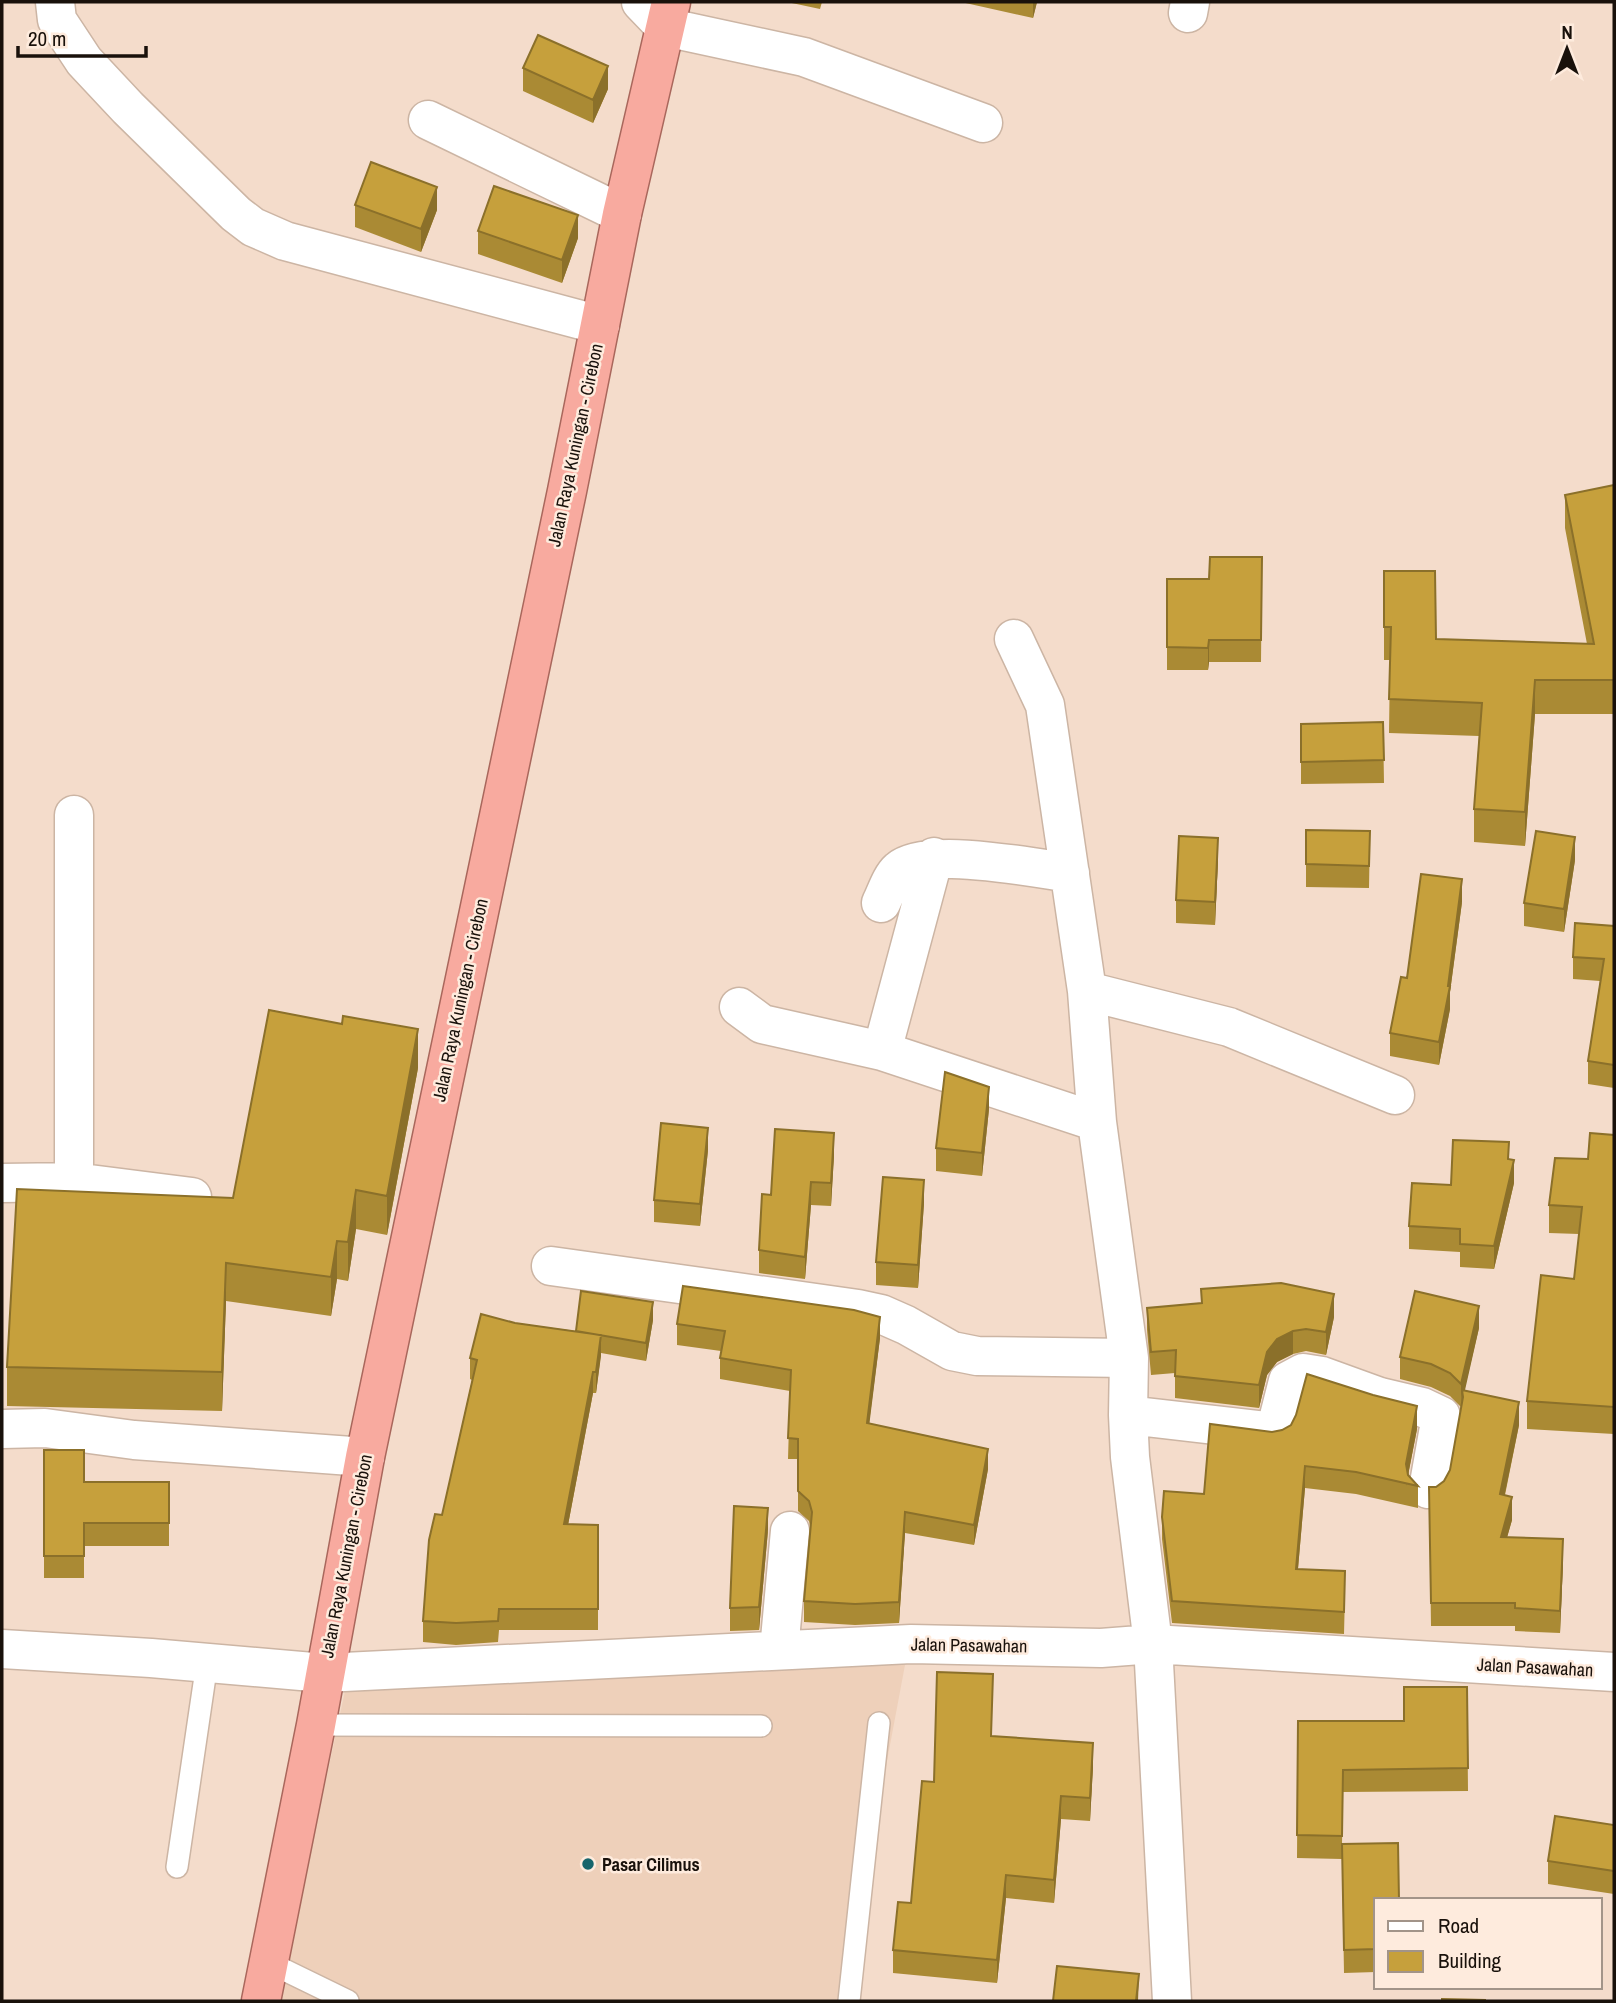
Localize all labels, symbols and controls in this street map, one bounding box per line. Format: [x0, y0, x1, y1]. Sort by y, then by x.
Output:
scale bar [18, 14, 145, 58]
north arrow [1532, 14, 1602, 84]
text: N [1561, 19, 1573, 45]
text: 20 m [28, 24, 66, 53]
street label: Jalan Raya Kuningan - Cirebon [541, 341, 609, 549]
street label: Jalan Raya Kuningan - Cirebon [426, 896, 494, 1104]
street label: Jalan Raya Kuningan - Cirebon [314, 1452, 378, 1660]
street label: Jalan Pasawahan [911, 1631, 1027, 1659]
street label: Jalan Pasawahan [1476, 1651, 1594, 1683]
place label: Pasar Cilimus [602, 1852, 700, 1877]
marker: Pasar Cilimus [580, 1856, 596, 1872]
legend [1374, 1898, 1602, 1989]
text: Road [1438, 1911, 1479, 1940]
text: Building [1438, 1946, 1502, 1975]

